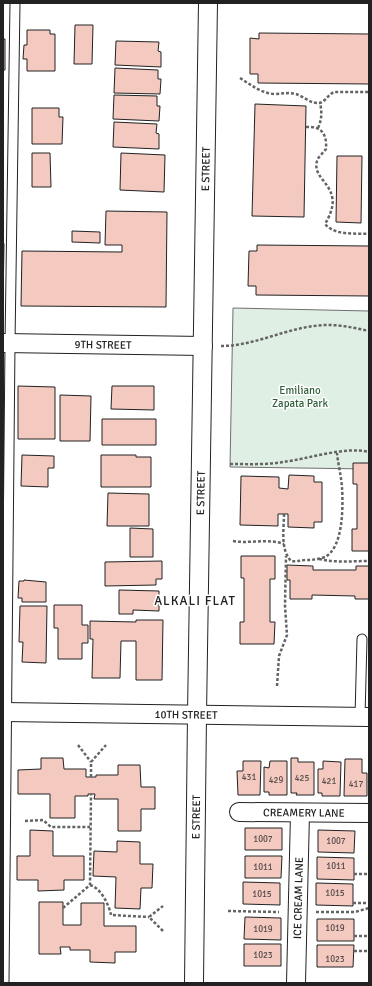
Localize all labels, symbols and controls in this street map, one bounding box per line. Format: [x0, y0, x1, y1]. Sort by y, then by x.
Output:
street label: E STREET [199, 146, 212, 191]
street label: 9TH STREET [74, 338, 132, 351]
park label: Emiliano Zapata Park [272, 384, 328, 410]
street label: E STREET [194, 470, 207, 515]
district label: ALKALI FLAT [154, 593, 236, 609]
street label: 10TH STREET [154, 708, 218, 721]
house number: 431 [242, 772, 256, 783]
house number: 425 [295, 773, 309, 784]
house number: 429 [269, 775, 283, 786]
house number: 421 [322, 776, 336, 787]
house number: 417 [349, 779, 363, 790]
street label: E STREET [189, 794, 203, 839]
street label: CREAMERY LANE [263, 806, 345, 819]
house number: 1007 [253, 834, 273, 845]
house number: 1007 [326, 836, 346, 847]
street label: ICE CREAM LANE [291, 857, 305, 939]
house number: 1011 [326, 861, 346, 872]
house number: 1011 [253, 862, 273, 873]
house number: 1015 [325, 888, 345, 899]
house number: 1015 [252, 889, 272, 900]
house number: 1019 [325, 923, 345, 934]
house number: 1019 [253, 924, 273, 935]
house number: 1023 [253, 950, 273, 961]
house number: 1023 [325, 954, 345, 965]

